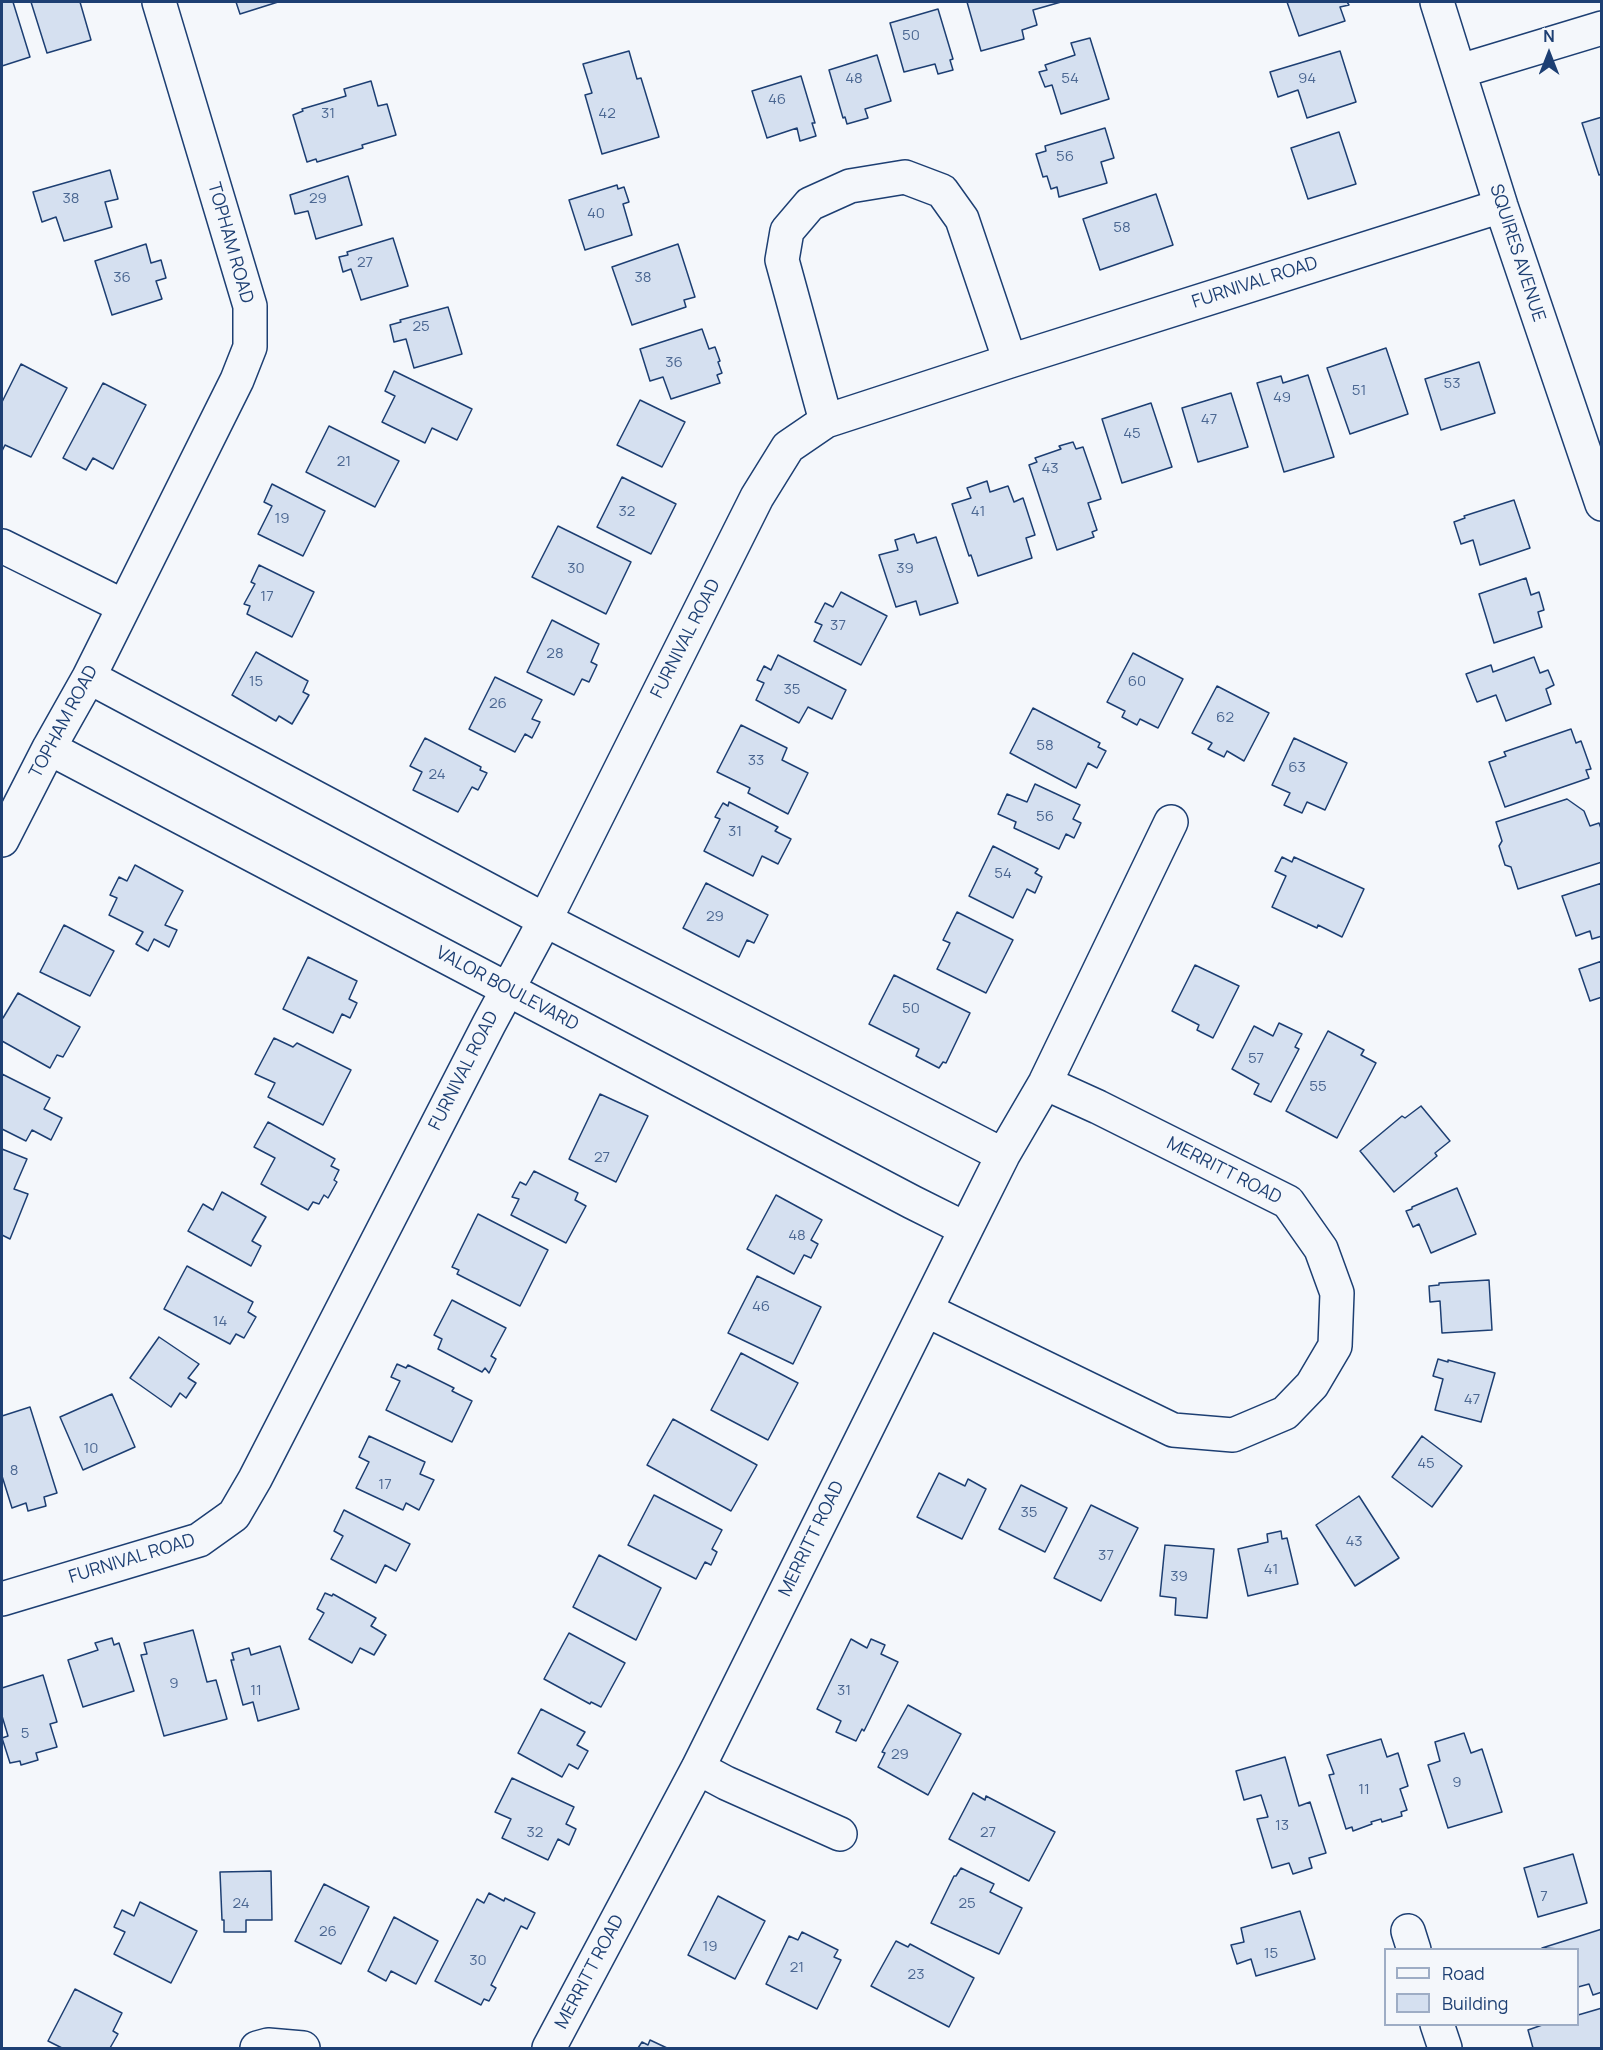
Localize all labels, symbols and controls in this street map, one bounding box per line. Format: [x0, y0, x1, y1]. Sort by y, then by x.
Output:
north arrow [1519, 24, 1579, 84]
text: N [1543, 25, 1555, 47]
house number: 50 [902, 27, 920, 45]
house number: 48 [845, 70, 863, 88]
house number: 54 [1061, 70, 1079, 88]
house number: 94 [1298, 70, 1316, 88]
house number: 46 [768, 91, 786, 109]
house number: 31 [321, 105, 335, 123]
house number: 42 [598, 105, 616, 123]
house number: 56 [1056, 148, 1074, 166]
street label: TOPHAM ROAD [202, 180, 258, 306]
street label: SQUIRES AVENUE [1485, 182, 1549, 324]
house number: 38 [62, 190, 80, 208]
house number: 29 [309, 190, 327, 208]
house number: 40 [587, 205, 605, 223]
house number: 58 [1113, 219, 1131, 237]
street label: FURNIVAL ROAD [1189, 253, 1321, 313]
house number: 27 [357, 254, 373, 272]
house number: 36 [113, 269, 131, 287]
house number: 38 [634, 269, 652, 287]
house number: 25 [412, 318, 430, 336]
house number: 36 [665, 354, 683, 372]
house number: 53 [1444, 375, 1460, 393]
house number: 51 [1352, 382, 1366, 400]
house number: 49 [1273, 389, 1291, 407]
house number: 47 [1201, 411, 1217, 429]
house number: 45 [1123, 425, 1141, 443]
house number: 21 [337, 453, 351, 471]
house number: 43 [1041, 460, 1059, 478]
house number: 32 [619, 503, 635, 521]
house number: 41 [971, 503, 985, 521]
house number: 19 [274, 510, 290, 528]
house number: 30 [567, 560, 585, 578]
house number: 39 [896, 560, 914, 578]
street label: FURNIVAL ROAD [647, 576, 725, 702]
house number: 17 [260, 588, 274, 606]
house number: 37 [830, 617, 846, 635]
house number: 28 [546, 645, 564, 663]
street label: TOPHAM ROAD [25, 662, 103, 782]
house number: 15 [249, 673, 263, 691]
house number: 60 [1128, 673, 1146, 691]
house number: 35 [784, 681, 800, 699]
house number: 26 [489, 695, 507, 713]
house number: 62 [1216, 709, 1234, 727]
house number: 58 [1036, 737, 1054, 755]
house number: 33 [748, 752, 764, 770]
house number: 63 [1288, 759, 1306, 777]
house number: 24 [428, 766, 446, 784]
house number: 56 [1036, 808, 1054, 826]
house number: 31 [728, 823, 742, 841]
house number: 54 [994, 865, 1012, 883]
house number: 29 [706, 908, 724, 926]
street label: VALOR BOULEVARD [432, 942, 582, 1036]
house number: 50 [902, 1000, 920, 1018]
street label: FURNIVAL ROAD [425, 1008, 503, 1134]
house number: 57 [1248, 1050, 1264, 1068]
house number: 55 [1309, 1078, 1327, 1096]
street label: MERRITT ROAD [1163, 1133, 1285, 1209]
house number: 27 [594, 1149, 610, 1167]
house number: 48 [788, 1227, 806, 1245]
house number: 46 [752, 1298, 770, 1316]
house number: 14 [213, 1313, 227, 1331]
house number: 47 [1464, 1391, 1480, 1409]
house number: 10 [84, 1440, 98, 1458]
house number: 45 [1417, 1455, 1435, 1473]
house number: 8 [10, 1462, 18, 1480]
house number: 17 [378, 1476, 392, 1494]
street label: MERRITT ROAD [775, 1478, 849, 1600]
house number: 35 [1021, 1504, 1037, 1522]
street label: FURNIVAL ROAD [66, 1530, 198, 1588]
house number: 43 [1345, 1533, 1363, 1551]
house number: 37 [1098, 1547, 1114, 1565]
house number: 41 [1264, 1561, 1278, 1579]
house number: 39 [1170, 1568, 1188, 1586]
house number: 9 [169, 1675, 179, 1693]
house number: 11 [250, 1682, 262, 1700]
house number: 31 [837, 1682, 851, 1700]
house number: 5 [21, 1725, 29, 1743]
house number: 29 [891, 1746, 909, 1764]
house number: 9 [1452, 1774, 1462, 1792]
house number: 11 [1358, 1781, 1370, 1799]
house number: 13 [1275, 1817, 1289, 1835]
house number: 32 [527, 1824, 543, 1842]
house number: 27 [980, 1824, 996, 1842]
house number: 7 [1540, 1888, 1548, 1906]
house number: 24 [232, 1895, 250, 1913]
house number: 25 [958, 1895, 976, 1913]
street label: MERRITT ROAD [551, 1911, 629, 2033]
house number: 26 [319, 1923, 337, 1941]
house number: 19 [702, 1938, 718, 1956]
house number: 15 [1264, 1945, 1278, 1963]
legend [1384, 1948, 1579, 2026]
house number: 30 [469, 1952, 487, 1970]
house number: 21 [790, 1959, 804, 1977]
text: Road [1442, 1961, 1485, 1985]
house number: 23 [908, 1966, 924, 1984]
text: Building [1442, 1991, 1508, 2015]

